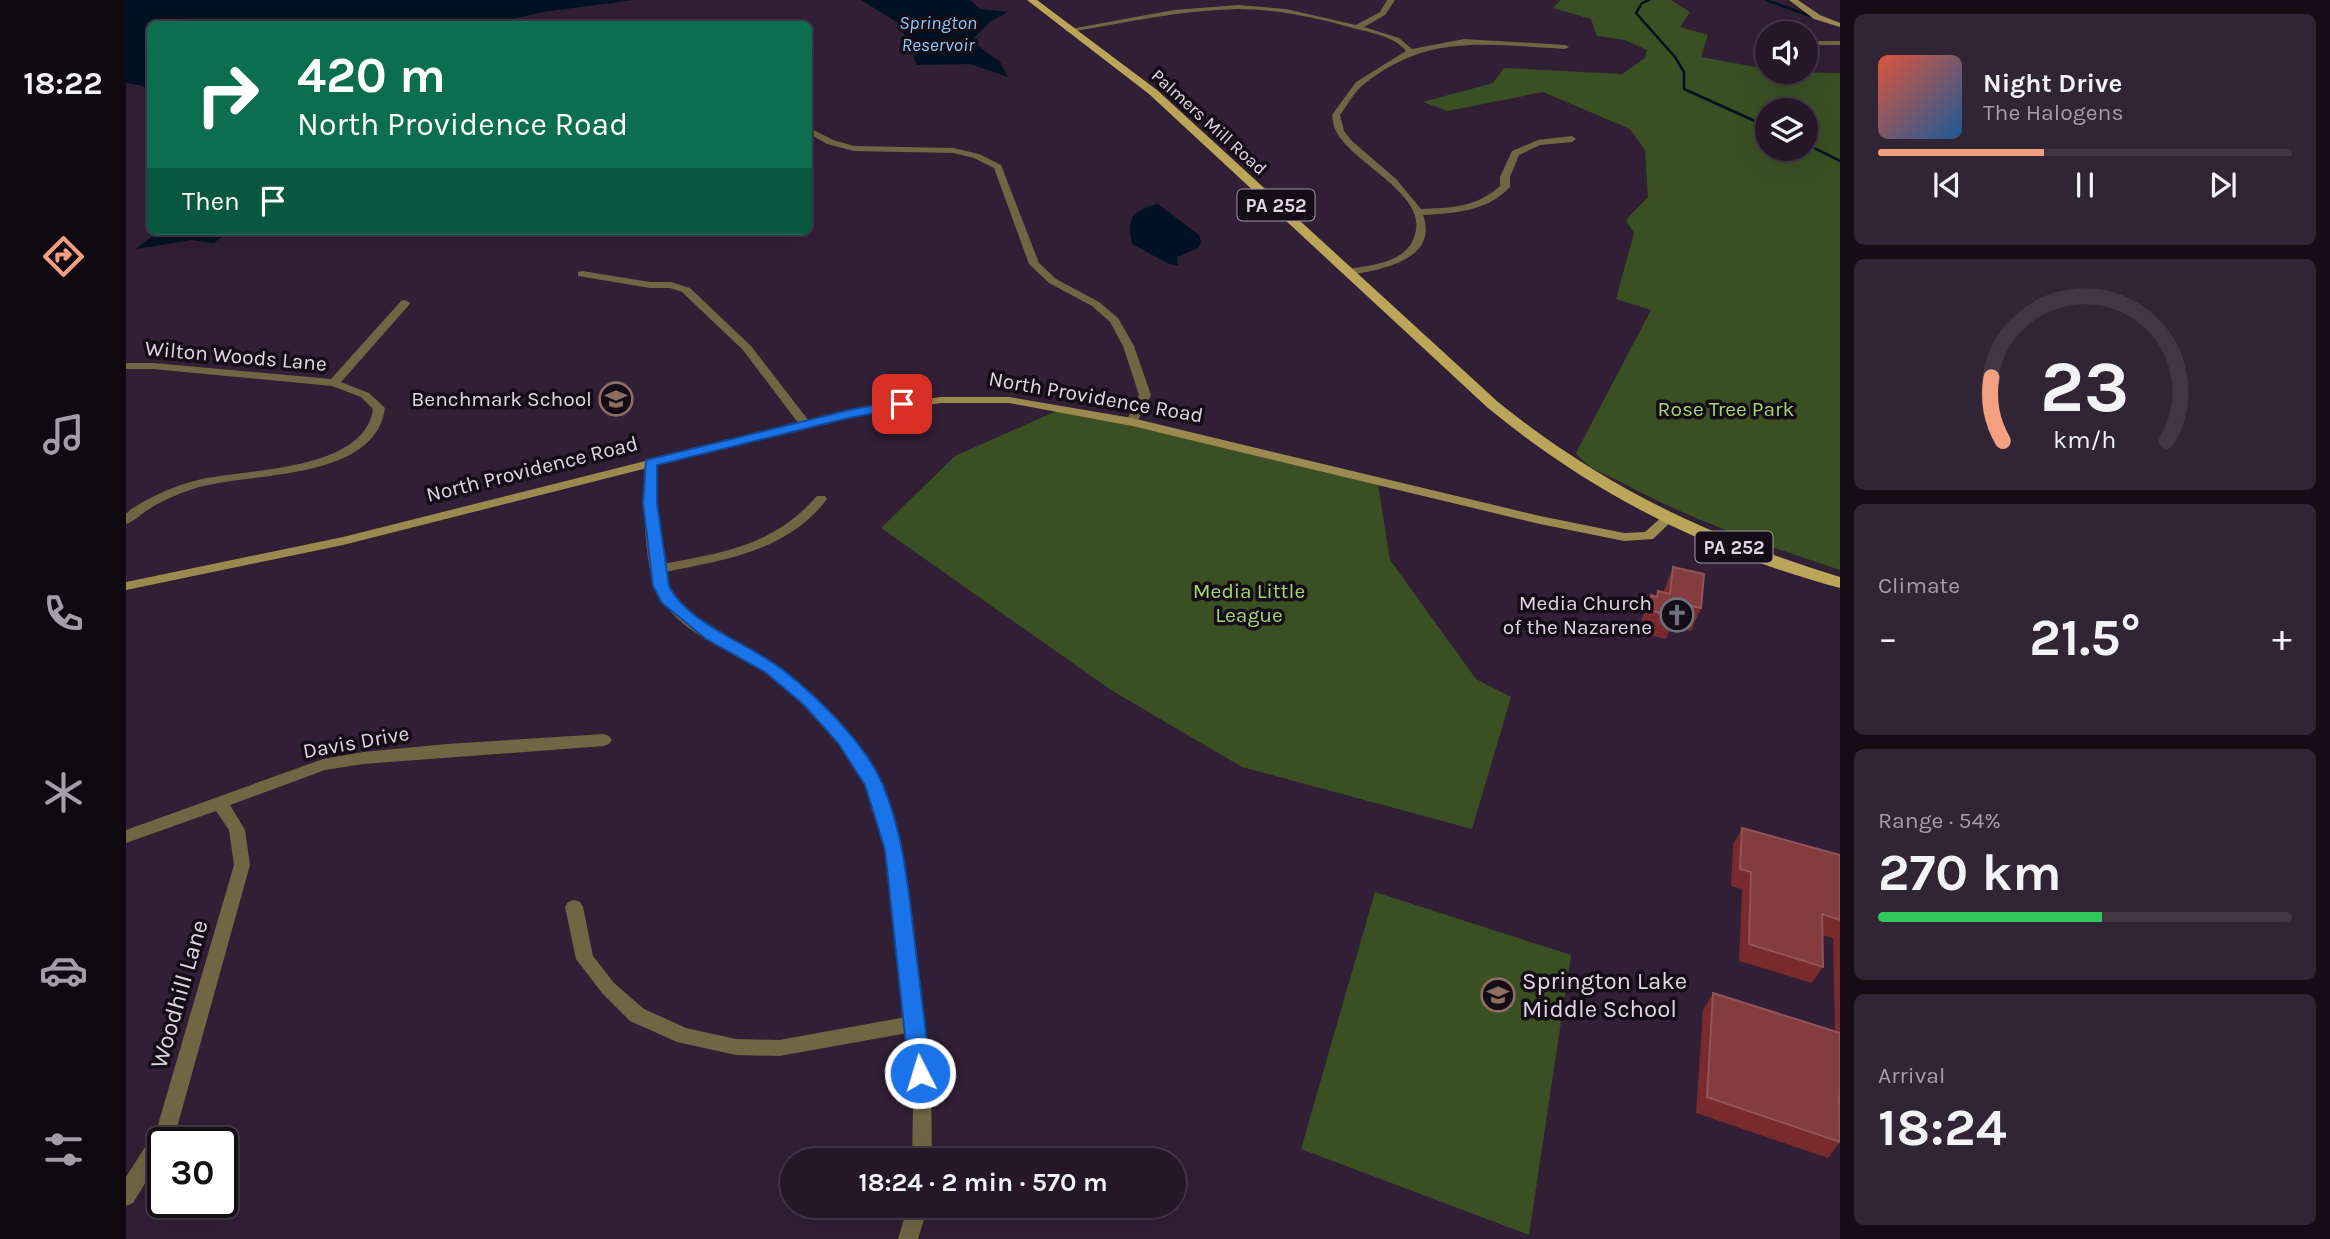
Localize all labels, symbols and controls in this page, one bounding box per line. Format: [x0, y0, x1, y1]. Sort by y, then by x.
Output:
water label: Springton Reservoir [899, 12, 977, 56]
map controls [1755, 21, 1818, 161]
button: sound [1755, 21, 1818, 84]
text: 420 m [297, 47, 446, 104]
icon: right [182, 49, 273, 140]
street label: Palmers Mill Road [1147, 64, 1271, 180]
text: 18:22 [23, 65, 103, 102]
text: Night Drive [1983, 68, 2122, 99]
button: layers [1755, 98, 1818, 161]
text: The Halogens [1983, 99, 2123, 126]
text: North Providence Road [297, 106, 628, 143]
icon: previous [1928, 166, 1966, 204]
icon: pause [2066, 166, 2104, 204]
icon: next [2204, 166, 2242, 204]
icon: arrive [254, 182, 292, 220]
text: Then [182, 186, 240, 217]
road number: PA 252 [1238, 190, 1314, 220]
icon: directions [39, 232, 88, 281]
street label: Wilton Woods Lane [144, 336, 328, 376]
text: 23 [2040, 344, 2130, 429]
street label: North Providence Road [987, 366, 1205, 428]
pin [872, 374, 932, 434]
school or university icon: Benchmark School [597, 380, 635, 418]
icon: arrive [883, 385, 921, 423]
place label: Benchmark School [411, 387, 592, 411]
park label: Rose Tree Park [1658, 397, 1795, 421]
icon: music [39, 410, 88, 459]
text: km/h [2053, 424, 2117, 453]
street label: North Providence Road [424, 431, 640, 507]
road number: PA 252 [1696, 532, 1772, 562]
text: Climate [1878, 572, 1960, 599]
park label: Media Little League [1193, 579, 1305, 627]
icon: phone [39, 589, 88, 638]
place label: Media Church of the Nazarene [1503, 591, 1652, 639]
church icon: Media Church of the Nazarene [1658, 596, 1696, 634]
text: 21.5° [2029, 607, 2141, 668]
text: − [1878, 616, 1898, 661]
text: + [2272, 616, 2292, 661]
street label: Davis Drive [301, 721, 411, 763]
icon: climate [39, 768, 88, 817]
text: Range · 54% [1878, 807, 2001, 834]
text: 270 km [1878, 842, 2061, 903]
street label: Woodhill Lane [144, 917, 214, 1071]
icon: car [39, 946, 88, 995]
place label: Springton Lake Middle School [1522, 967, 1687, 1023]
school or university icon: Springton Lake Middle School [1479, 976, 1517, 1014]
position arrow [883, 1036, 957, 1110]
text: Arrival [1878, 1062, 1945, 1089]
text: 18:24 [1878, 1097, 2007, 1158]
icon: filters [39, 1125, 88, 1174]
speed limit sign: 30 [147, 1127, 238, 1218]
text: 18:24 · 2 min · 570 m [858, 1167, 1108, 1198]

